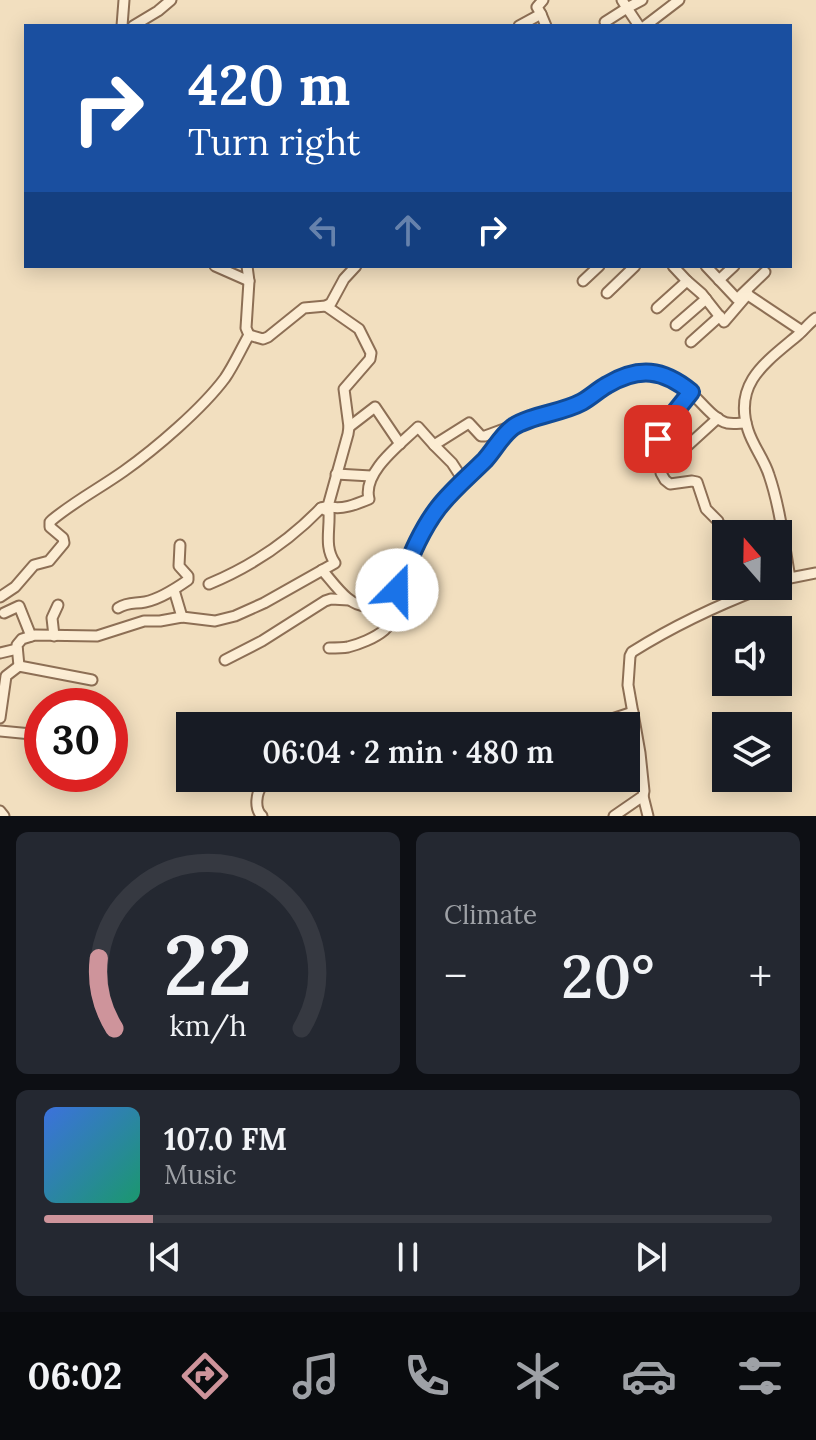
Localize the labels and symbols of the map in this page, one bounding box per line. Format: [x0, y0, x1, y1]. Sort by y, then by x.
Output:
pin [624, 405, 692, 473]
north arrow [712, 520, 792, 600]
position arrow [355, 548, 439, 632]
speed limit sign: 30 [24, 688, 128, 792]

